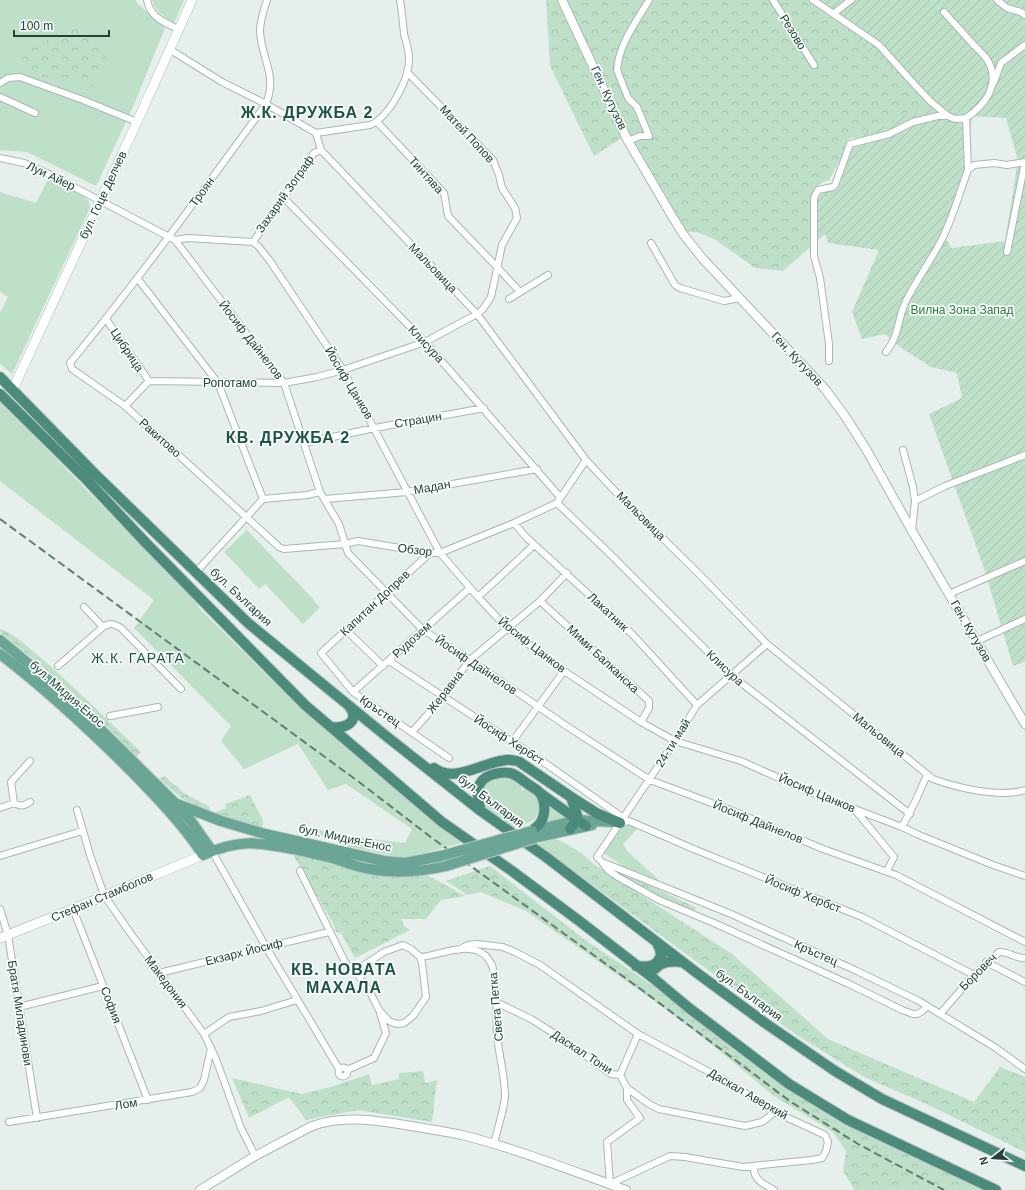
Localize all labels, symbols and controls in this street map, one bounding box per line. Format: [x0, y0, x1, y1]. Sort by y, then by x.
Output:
scale bar [14, 12, 109, 38]
street label: Резово [777, 12, 809, 52]
text: 100 m [20, 19, 53, 33]
street label: Ген. Кутузов [588, 64, 630, 132]
street label: Матей Попов [437, 102, 497, 166]
district label: Ж.К. ДРУЖБА 2 [240, 104, 373, 121]
street label: бул. Гоце Делчев [76, 149, 130, 241]
street label: Захарий Зограф [253, 152, 317, 235]
street label: Тинтява [406, 154, 446, 197]
street label: Луи Айер [24, 159, 78, 193]
street label: Троян [187, 174, 217, 210]
street label: Мальовица [406, 240, 460, 296]
street label: Йосиф Дайнелов [216, 297, 287, 382]
park label: Вилна Зона Запад [911, 303, 1014, 317]
street label: Клисура [405, 322, 447, 366]
street label: Цибрица [107, 326, 147, 375]
street label: Ген. Кутузов [768, 329, 826, 389]
street label: Йосиф Цанков [322, 344, 377, 422]
street label: Ропотамо [203, 376, 257, 390]
street label: Страцин [393, 409, 443, 431]
street label: Ракитово [136, 416, 184, 461]
district label: КВ. ДРУЖБА 2 [226, 429, 350, 446]
street label: Мадан [413, 477, 451, 497]
street label: Мальовица [614, 489, 669, 544]
street label: Обзор [397, 541, 433, 559]
street label: бул. България [207, 565, 275, 629]
street label: Капитан Допрев [337, 567, 413, 639]
street label: Лакатник [585, 590, 632, 635]
street label: Ген. Кутузов [948, 598, 994, 664]
street label: Йосиф Цанков [495, 613, 569, 676]
street label: Рудозем [390, 619, 434, 661]
street label: Мими Балканска [564, 622, 642, 696]
street label: Йосиф Дайнелов [432, 632, 520, 698]
street label: Клисура [703, 647, 747, 689]
district label: Ж.К. ГАРАТА [91, 650, 185, 666]
street label: бул. Мидия-Енос [27, 658, 107, 730]
street label: Жеравна [424, 667, 466, 716]
street label: Кръстец [357, 692, 403, 730]
street label: Мальовица [850, 710, 908, 761]
street label: Йосиф Хербст [471, 711, 548, 768]
street label: 24-ти май [653, 716, 693, 770]
street label: Йосиф Цанков [776, 770, 858, 815]
street label: бул. България [455, 772, 527, 830]
street label: Йосиф Дайнелов [711, 797, 805, 846]
street label: бул. Мидия-Енос [297, 821, 393, 855]
street label: Стефан Стамболов [49, 869, 155, 925]
street label: Йосиф Хербст [763, 871, 844, 916]
street label: Екзарх Йосиф [204, 935, 284, 968]
street label: Кръстец [792, 937, 840, 969]
street label: Боровеч [957, 951, 999, 993]
street label: Македония [142, 953, 190, 1011]
street label: Братя Миладинови [5, 959, 35, 1067]
district label: КВ. НОВАТА МАХАЛА [291, 961, 397, 996]
street label: бул. България [713, 966, 785, 1024]
street label: Света Петка [486, 972, 506, 1042]
street label: София [98, 985, 124, 1025]
street label: Даскал Тони [549, 1027, 615, 1077]
street label: Даскал Аверкий [706, 1066, 790, 1122]
street label: Лом [114, 1095, 138, 1113]
north arrow [973, 1138, 1013, 1178]
text: N [977, 1155, 990, 1166]

